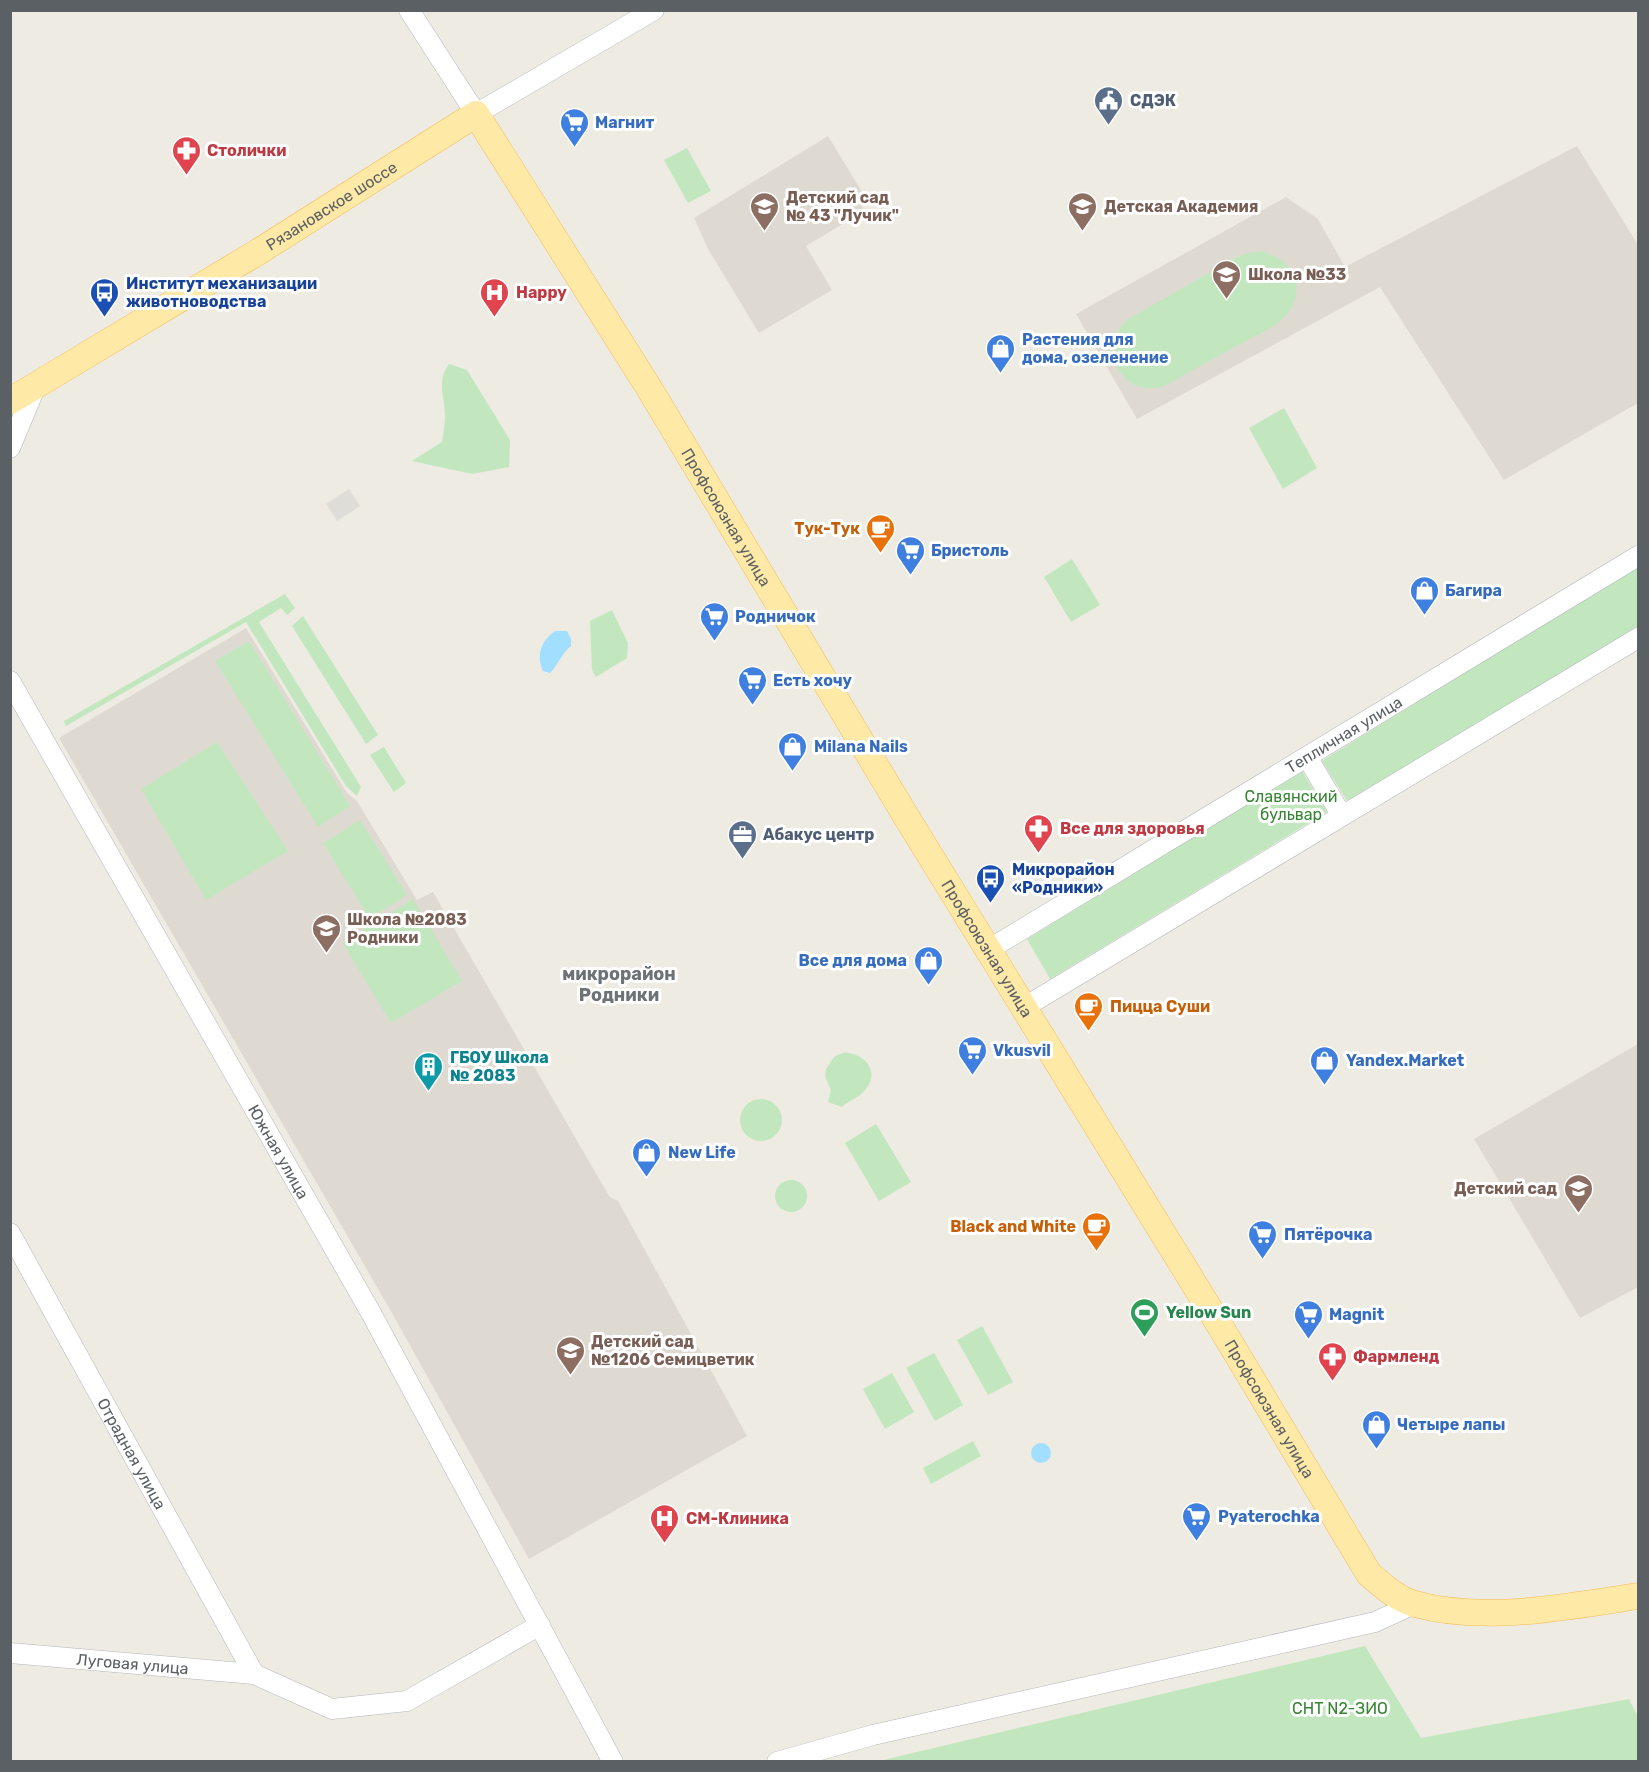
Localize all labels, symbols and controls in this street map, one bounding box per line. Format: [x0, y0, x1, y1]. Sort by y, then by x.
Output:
public building icon: СДЭК [1093, 84, 1125, 126]
place label: СДЭК [1130, 91, 1176, 110]
supermarket icon: Магнит [558, 106, 590, 148]
place label: Магнит [595, 113, 654, 132]
pharmacy icon: Столички [170, 134, 202, 176]
place label: Столички [207, 141, 286, 160]
street label: Рязановское шоссе [262, 157, 401, 255]
place label: Детский сад № 43 "Лучик" [786, 188, 899, 225]
school or university icon: Детский сад № 43 "Лучик" [749, 190, 781, 232]
school or university icon: Детская Академия [1067, 190, 1099, 232]
place label: Детская Академия [1104, 197, 1258, 216]
school or university icon: Школа №33 [1211, 258, 1243, 300]
place label: Школа №33 [1248, 265, 1346, 284]
place label: Институт механизации животноводства [126, 274, 317, 311]
bus stop icon: Институт механизации животноводства [89, 276, 121, 318]
hospital icon: Happy [479, 276, 511, 318]
place label: Happy [516, 283, 567, 302]
place label: Растения для дома, озеленение [1022, 330, 1168, 367]
shop icon: Растения для дома, озеленение [985, 332, 1017, 374]
street label: Профсоюзная улица [677, 445, 775, 590]
cafe icon: Тук-Тук [865, 512, 897, 554]
place label: Тук-Тук [794, 519, 860, 538]
supermarket icon: Бристоль [894, 534, 926, 576]
place label: Бристоль [931, 541, 1009, 560]
shop icon: Багира [1408, 574, 1440, 616]
place label: Багира [1445, 581, 1502, 600]
supermarket icon: Родничок [698, 600, 730, 642]
place label: Родничок [735, 607, 816, 626]
supermarket icon: Есть хочу [736, 664, 768, 706]
place label: Есть хочу [773, 671, 853, 690]
street label: Тепличная улица [1282, 692, 1406, 777]
shop icon: Milana Nails [777, 730, 809, 772]
place label: Milana Nails [814, 737, 908, 756]
park label: Славянский бульвар [1244, 787, 1338, 824]
pharmacy icon: Все для здоровья [1023, 812, 1055, 854]
office icon: Абакус центр [726, 818, 758, 860]
place label: Все для здоровья [1060, 819, 1205, 838]
place label: Абакус центр [763, 825, 874, 844]
place label: Микрорайон «Родники» [1012, 860, 1115, 897]
bus stop icon: Микрорайон «Родники» [975, 862, 1007, 904]
street label: Профсоюзная улица [937, 876, 1036, 1021]
place label: Школа №2083 Родники [347, 910, 467, 947]
school or university icon: Школа №2083 Родники [310, 912, 342, 954]
shop icon: Все для дома [912, 944, 944, 986]
place label: Все для дома [799, 951, 907, 970]
district label: микрорайон Родники [562, 963, 676, 1006]
cafe icon: Пицца Суши [1073, 990, 1105, 1032]
place label: Пицца Суши [1110, 997, 1210, 1016]
supermarket icon: Vkusvil [956, 1034, 988, 1076]
place label: Vkusvil [993, 1041, 1051, 1060]
shop icon: Yandex.Market [1309, 1044, 1341, 1086]
place label: ГБОУ Школа № 2083 [450, 1048, 549, 1085]
building icon: ГБОУ Школа № 2083 [413, 1050, 445, 1092]
place label: Yandex.Market [1346, 1051, 1465, 1070]
street label: Южная улица [244, 1101, 313, 1202]
shop icon: New Life [631, 1136, 663, 1178]
place label: New Life [668, 1143, 736, 1162]
school or university icon: Детский сад [1562, 1172, 1594, 1214]
place label: Детский сад [1454, 1179, 1557, 1198]
cafe icon: Black and White [1081, 1210, 1113, 1252]
place label: Black and White [950, 1217, 1076, 1236]
supermarket icon: Пятёрочка [1247, 1218, 1279, 1260]
place label: Пятёрочка [1284, 1225, 1373, 1244]
sports icon: Yellow Sun [1129, 1296, 1161, 1338]
supermarket icon: Magnit [1292, 1298, 1324, 1340]
place label: Yellow Sun [1166, 1303, 1251, 1322]
place label: Magnit [1329, 1305, 1385, 1324]
place label: Детский сад №1206 Семицветик [591, 1332, 755, 1369]
school or university icon: Детский сад №1206 Семицветик [554, 1334, 586, 1376]
street label: Профсоюзная улица [1220, 1336, 1318, 1482]
pharmacy icon: Фармленд [1316, 1340, 1348, 1382]
place label: Фармленд [1353, 1347, 1440, 1366]
street label: Отрадная улица [93, 1395, 170, 1513]
shop icon: Четыре лапы [1360, 1408, 1392, 1450]
place label: Четыре лапы [1397, 1415, 1505, 1434]
supermarket icon: Pyaterochka [1181, 1500, 1213, 1542]
hospital icon: СМ-Клиника [649, 1502, 681, 1544]
place label: Pyaterochka [1218, 1507, 1320, 1526]
place label: СМ-Клиника [686, 1509, 789, 1528]
street label: Луговая улица [76, 1650, 189, 1678]
park label: СНТ N2-ЗИО [1292, 1699, 1388, 1718]

